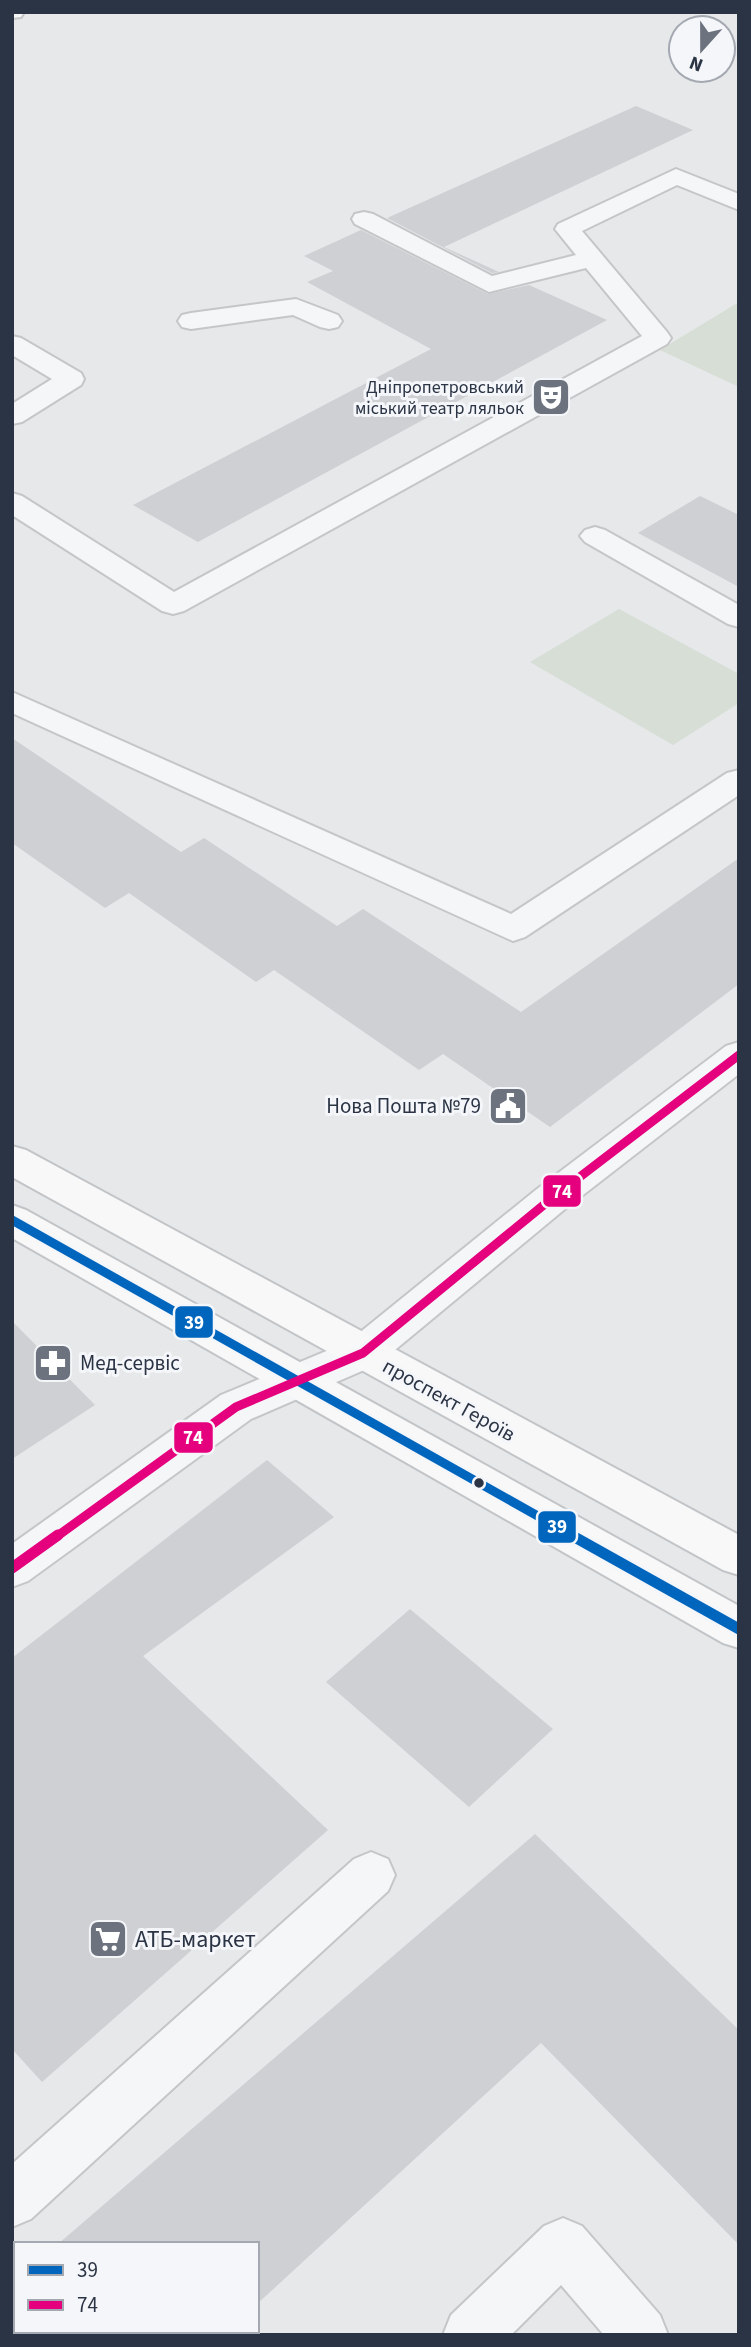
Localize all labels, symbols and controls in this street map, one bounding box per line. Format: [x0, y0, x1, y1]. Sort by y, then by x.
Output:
north arrow [667, 14, 737, 84]
text: N [686, 49, 707, 78]
place label: Дніпропетровський міський театр ляльок [355, 375, 524, 421]
theatre icon: Дніпропетровський міський театр ляльок [530, 376, 572, 418]
public building icon: Нова Пошта №79 [487, 1085, 529, 1127]
place label: Нова Пошта №79 [326, 1091, 481, 1121]
line badge: 74 [542, 1174, 582, 1208]
text: 74 [552, 1179, 572, 1206]
line badge: 39 [174, 1305, 214, 1339]
text: 39 [184, 1310, 204, 1337]
pharmacy icon: Мед-сервіс [32, 1342, 74, 1384]
place label: Мед-сервіс [80, 1348, 180, 1378]
street label: проспект Героїв [377, 1351, 521, 1449]
line badge: 74 [173, 1421, 214, 1454]
text: 74 [183, 1425, 203, 1452]
unlabelled marker [472, 1476, 486, 1490]
line badge: 39 [537, 1510, 577, 1544]
text: 39 [547, 1514, 567, 1541]
supermarket icon: АТБ-маркет [87, 1918, 129, 1960]
place label: АТБ-маркет [135, 1922, 256, 1957]
legend [14, 2242, 259, 2333]
text: 39 [77, 2255, 98, 2285]
text: 74 [77, 2290, 98, 2320]

